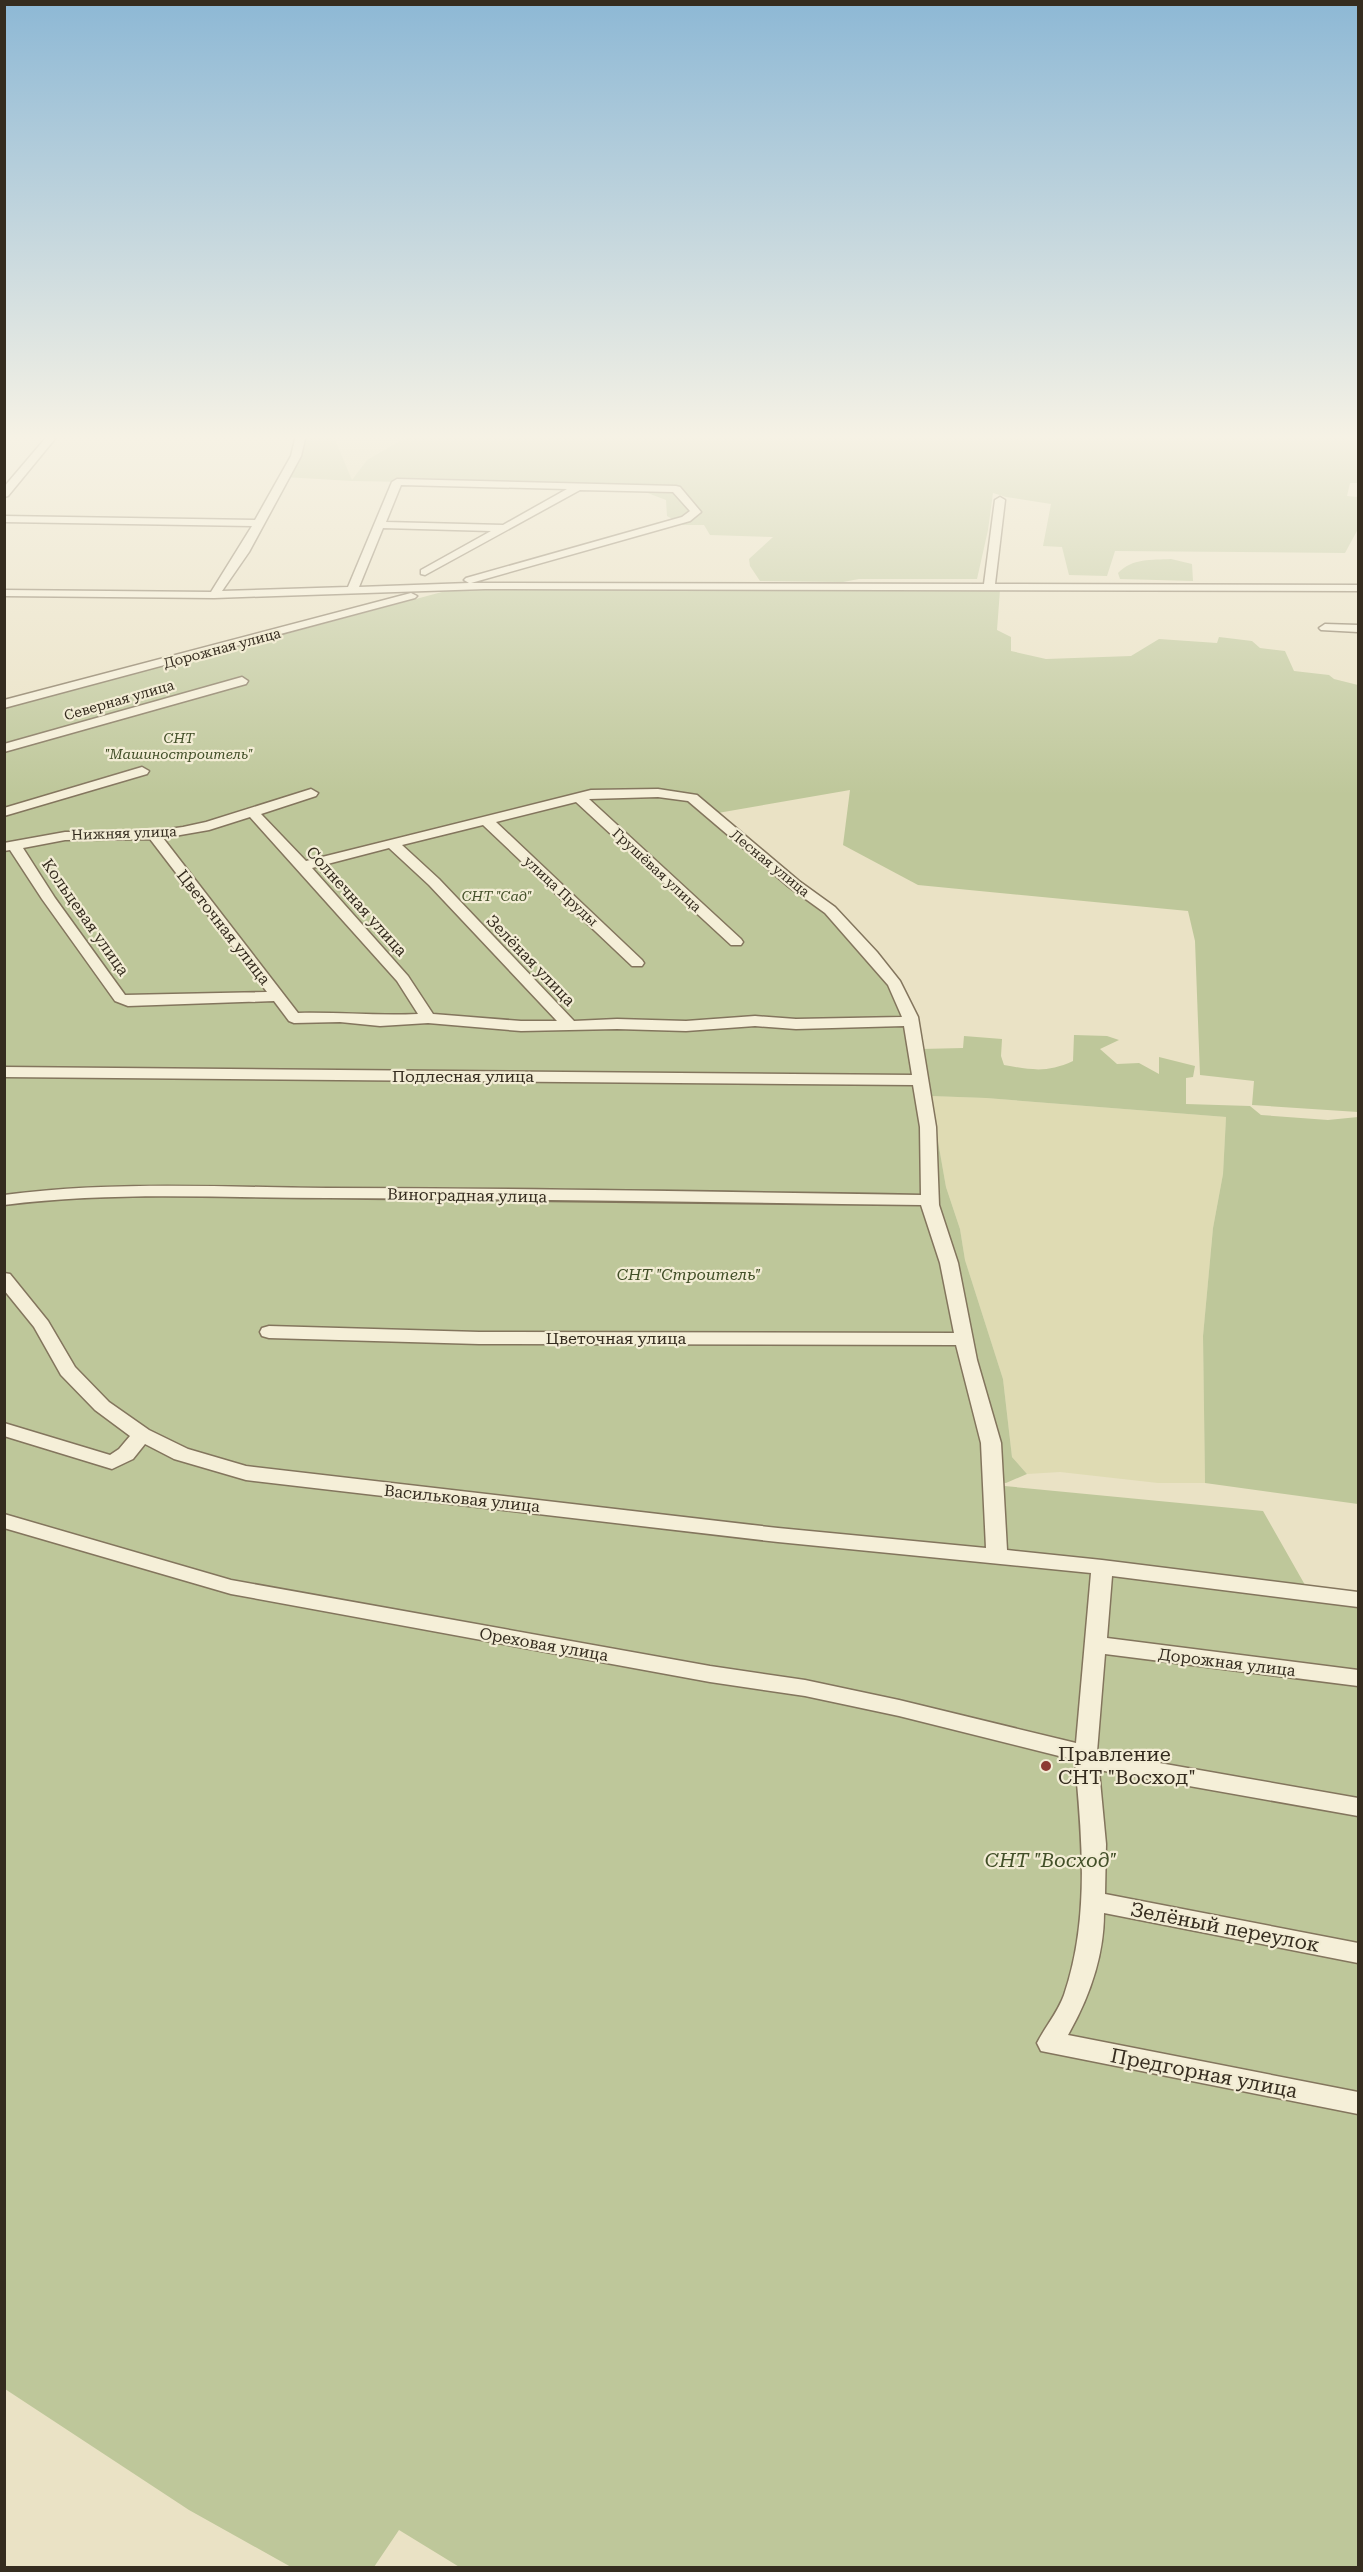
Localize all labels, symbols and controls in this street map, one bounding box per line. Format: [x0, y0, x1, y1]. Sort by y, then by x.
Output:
street label: Дорожная улица [162, 625, 283, 671]
street label: Северная улица [62, 677, 176, 723]
park label: СНТ "Машиностроитель" [105, 730, 253, 762]
street label: Нижняя улица [71, 823, 177, 843]
street label: Грушёвая улица [609, 825, 705, 915]
street label: Лесная улица [727, 826, 813, 900]
street label: Солнечная улица [302, 842, 411, 960]
street label: улица Пруды [521, 853, 601, 929]
street label: Кольцевая улица [38, 855, 133, 980]
street label: Цветочная улица [173, 866, 275, 989]
park label: СНТ "Сад" [462, 888, 532, 904]
street label: Зелёная улица [482, 911, 579, 1010]
street label: Подлесная улица [392, 1067, 534, 1086]
street label: Виноградная улица [387, 1185, 547, 1206]
park label: СНТ "Строитель" [617, 1265, 761, 1284]
street label: Цветочная улица [546, 1329, 687, 1348]
street label: Васильковая улица [383, 1481, 541, 1516]
street label: Ореховая улица [478, 1624, 610, 1665]
street label: Дорожная улица [1157, 1645, 1297, 1680]
place label: Правление СНТ "Восход" [1058, 1742, 1196, 1789]
marker: Правление СНТ "Восход" [1039, 1759, 1053, 1773]
park label: СНТ "Восход" [985, 1848, 1117, 1872]
street label: Зелёный переулок [1128, 1897, 1322, 1957]
street label: Предгорная улица [1109, 2043, 1300, 2103]

